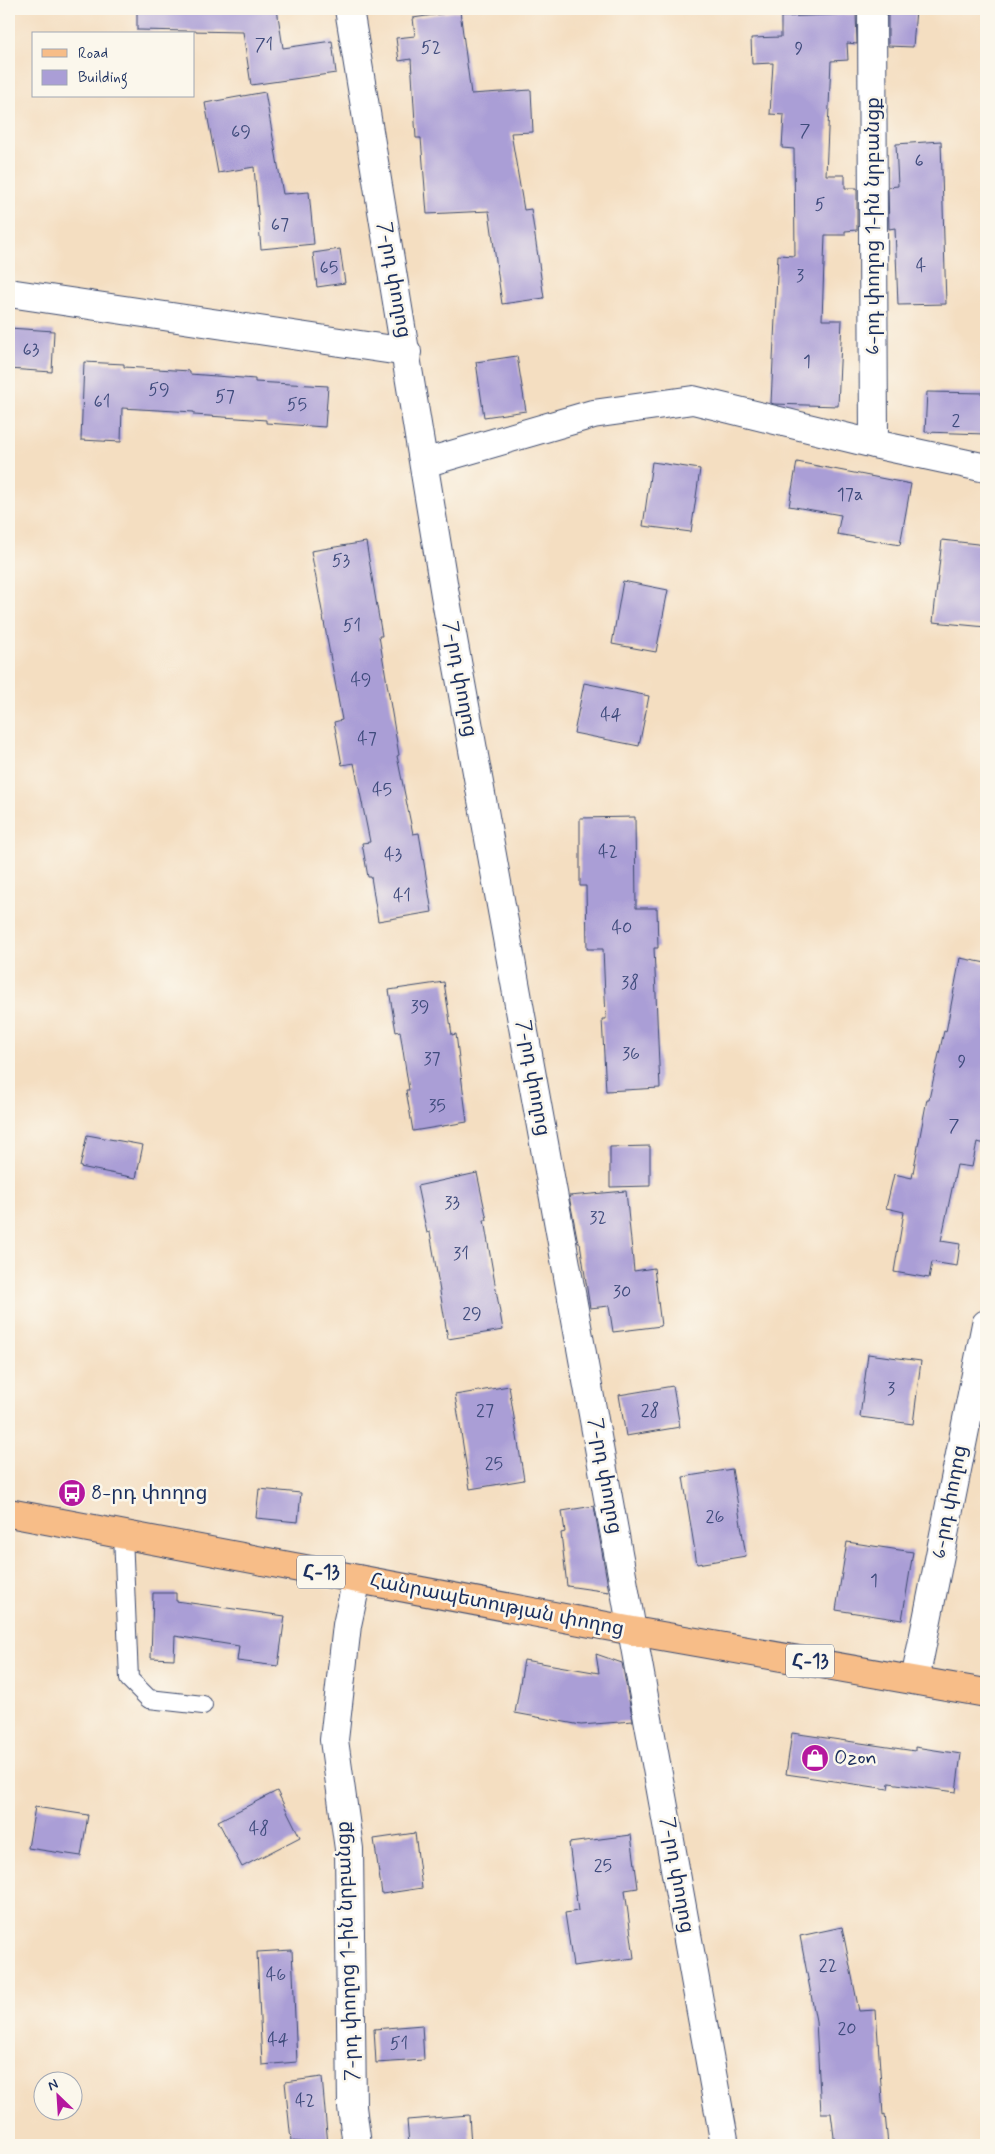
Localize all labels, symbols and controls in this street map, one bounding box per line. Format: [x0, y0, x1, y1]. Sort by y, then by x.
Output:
legend [32, 32, 195, 98]
house number: 71 [255, 33, 273, 57]
house number: 52 [421, 36, 441, 60]
house number: 9 [795, 37, 804, 61]
text: Road [78, 44, 108, 64]
text: Building [78, 68, 128, 89]
street label: 6-րդ փողոց 1-ին նրբանցք [860, 97, 887, 355]
house number: 7 [800, 119, 811, 143]
house number: 69 [231, 120, 251, 144]
house number: 6 [914, 149, 924, 173]
house number: 5 [815, 193, 826, 217]
house number: 67 [271, 213, 289, 237]
street label: 7-րդ փողոց [371, 220, 417, 340]
house number: 4 [916, 254, 926, 278]
house number: 65 [320, 256, 338, 280]
house number: 3 [796, 264, 804, 288]
house number: 63 [23, 338, 40, 362]
house number: 1 [803, 350, 811, 374]
house number: 59 [148, 378, 170, 402]
house number: 57 [215, 385, 235, 409]
house number: 61 [94, 390, 110, 414]
house number: 55 [287, 393, 307, 417]
house number: 2 [952, 409, 961, 433]
house number: 17a [837, 483, 863, 507]
house number: 53 [332, 549, 351, 573]
house number: 51 [343, 614, 361, 638]
street label: 7-րդ փողոց [437, 619, 483, 739]
house number: 49 [350, 668, 372, 692]
house number: 44 [600, 703, 622, 727]
house number: 47 [357, 727, 377, 751]
house number: 45 [372, 778, 392, 802]
house number: 42 [598, 840, 618, 864]
house number: 43 [384, 843, 402, 867]
house number: 41 [393, 884, 411, 908]
house number: 40 [612, 916, 632, 940]
house number: 38 [621, 971, 639, 995]
house number: 39 [411, 995, 429, 1019]
street label: 7-րդ փողոց [510, 1018, 556, 1138]
house number: 36 [622, 1042, 640, 1066]
house number: 37 [423, 1047, 441, 1071]
house number: 9 [958, 1050, 967, 1074]
house number: 35 [428, 1094, 446, 1118]
house number: 7 [949, 1114, 960, 1138]
house number: 33 [444, 1191, 460, 1215]
house number: 32 [589, 1206, 607, 1230]
house number: 31 [453, 1242, 469, 1266]
house number: 30 [613, 1280, 631, 1304]
house number: 29 [462, 1302, 482, 1326]
house number: 3 [887, 1377, 895, 1401]
house number: 27 [476, 1399, 494, 1423]
house number: 28 [641, 1399, 659, 1423]
street label: 7-րդ փողոց [582, 1416, 628, 1536]
street label: 6-րդ փողոց [926, 1443, 974, 1561]
house number: 25 [485, 1452, 503, 1476]
bus stop icon: 8-րդ փողոց [57, 1478, 87, 1508]
place label: 8-րդ փողոց [91, 1480, 207, 1507]
house number: 26 [706, 1505, 724, 1529]
road number: Հ-13 [297, 1555, 345, 1588]
street label: Հանրապետության փողոց [368, 1567, 626, 1643]
house number: 1 [870, 1569, 878, 1593]
road number: Հ-13 [786, 1644, 834, 1678]
shop icon: Ozon [800, 1743, 830, 1773]
place label: Ozon [834, 1745, 877, 1772]
street label: 7-րդ փողոց [654, 1815, 700, 1935]
house number: 48 [249, 1817, 269, 1841]
street label: 7-րդ փողոց 1-ին նրբանցք [330, 1821, 366, 2081]
house number: 25 [594, 1854, 612, 1878]
house number: 22 [819, 1954, 837, 1978]
house number: 46 [266, 1963, 286, 1987]
house number: 20 [837, 2017, 857, 2041]
house number: 44 [267, 2028, 289, 2052]
house number: 51 [390, 2032, 408, 2056]
north arrow [32, 2072, 82, 2122]
text: N [45, 2075, 61, 2095]
house number: 42 [295, 2089, 315, 2113]

